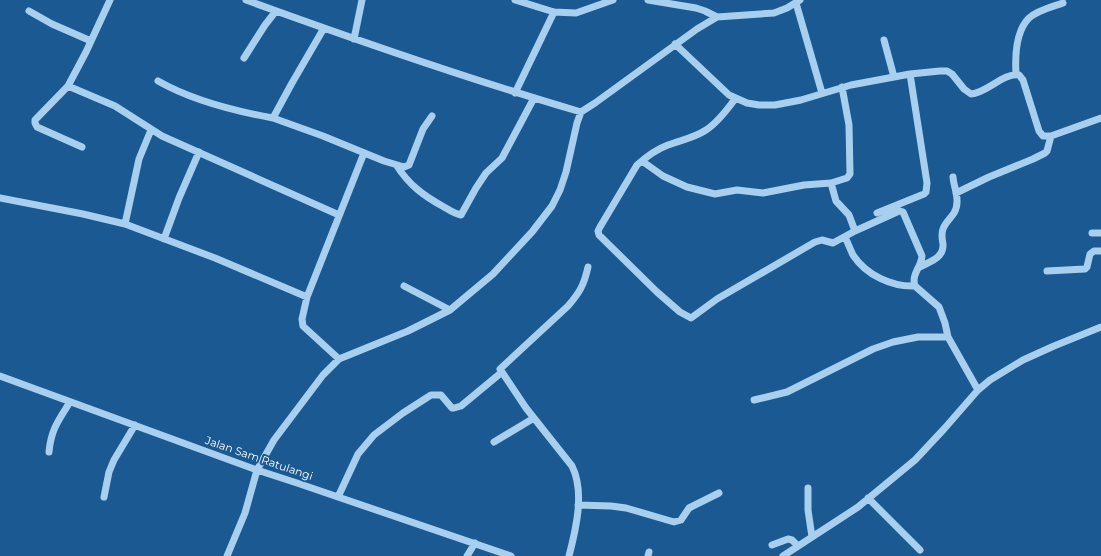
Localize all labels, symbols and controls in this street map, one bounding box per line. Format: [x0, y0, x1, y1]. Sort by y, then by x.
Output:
street label: Jalan Sam Ratulangi [202, 433, 315, 483]

